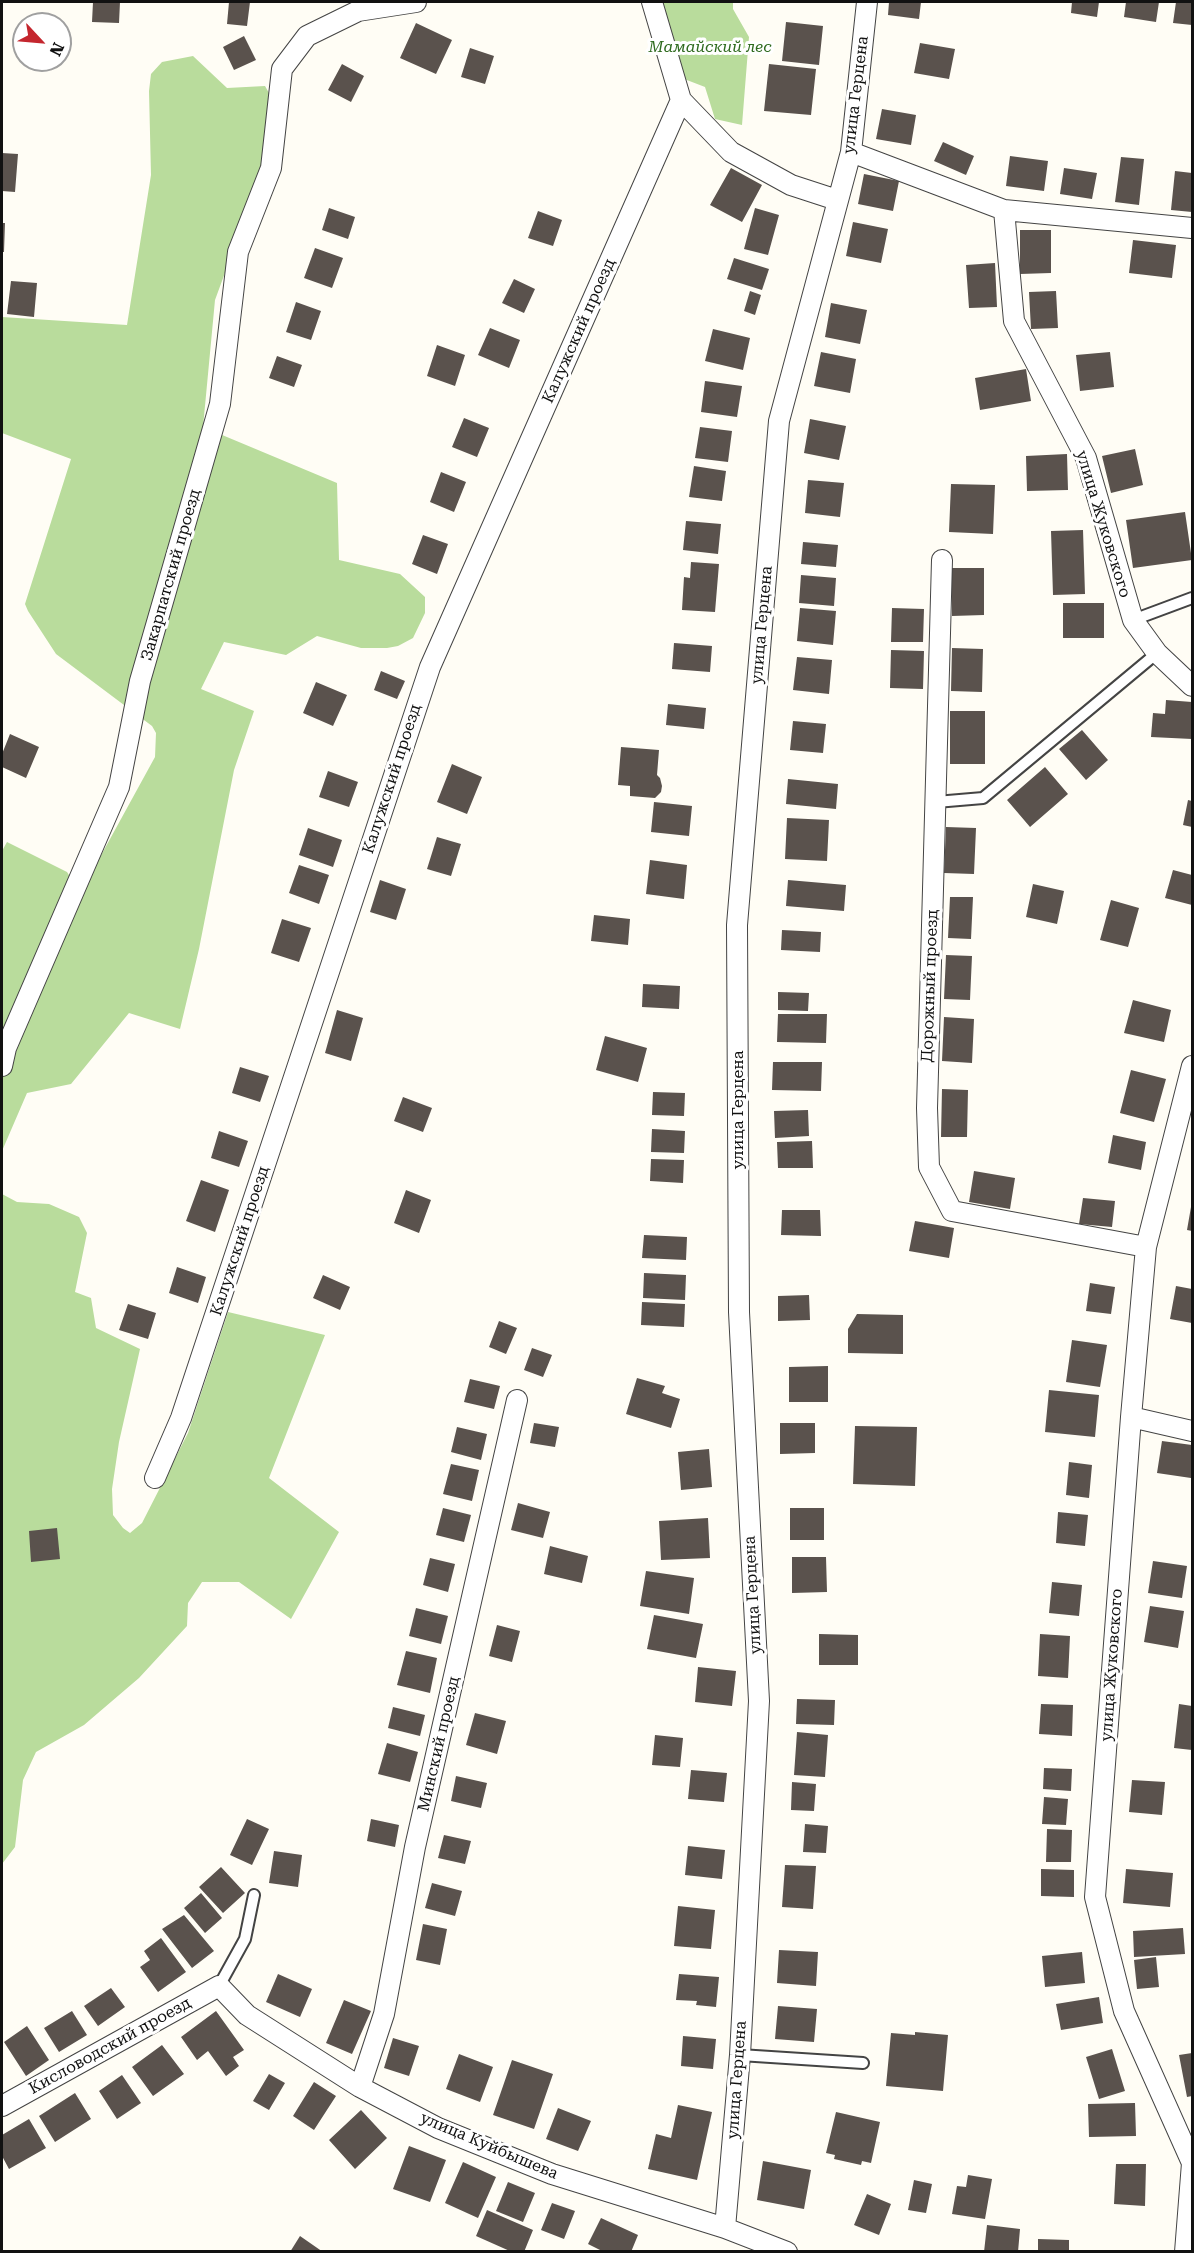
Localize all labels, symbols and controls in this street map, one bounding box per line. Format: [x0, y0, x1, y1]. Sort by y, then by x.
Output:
north arrow [12, 12, 72, 72]
street label: улица Герцена [839, 35, 873, 155]
park label: Мамайский лес [648, 37, 772, 57]
text: N [46, 40, 68, 59]
street label: Калужский проезд [538, 256, 620, 406]
street label: улица Жуковского [1071, 448, 1135, 600]
street label: Закарпатский проезд [137, 487, 205, 663]
street label: улица Герцена [747, 565, 777, 685]
street label: Калужский проезд [359, 702, 425, 856]
street label: Дорожный проезд [918, 909, 942, 1063]
street label: улица Герцена [728, 1051, 748, 1169]
street label: Калужский проезд [207, 1164, 273, 1318]
street label: улица Герцена [740, 1535, 766, 1655]
street label: улица Жуковского [1097, 1588, 1127, 1742]
street label: Минский проезд [414, 1674, 464, 1814]
street label: Кисловодский проезд [25, 1993, 195, 2099]
street label: улица Герцена [723, 2020, 751, 2140]
street label: улица Куйбышева [417, 2108, 561, 2184]

